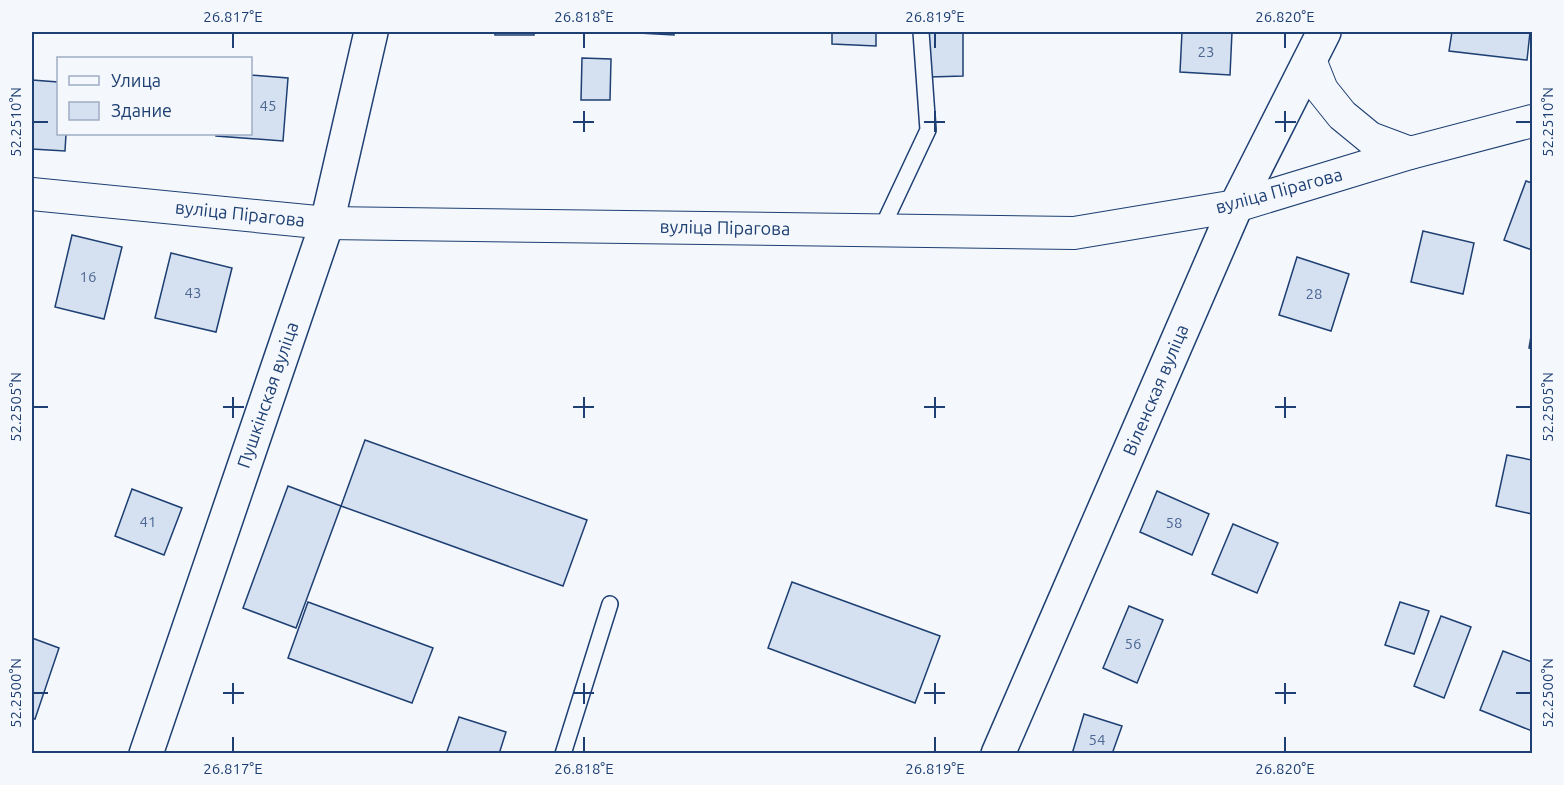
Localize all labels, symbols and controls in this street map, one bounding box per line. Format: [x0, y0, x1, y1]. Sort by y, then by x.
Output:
text: 26.817°E [203, 8, 263, 25]
text: 26.818°E [554, 8, 614, 25]
text: 26.819°E [905, 8, 965, 25]
text: 26.820°E [1255, 8, 1315, 25]
house number: 23 [1198, 43, 1214, 60]
legend [57, 57, 252, 135]
text: Улица [111, 70, 161, 90]
text: 52.2510°N [7, 87, 24, 157]
text: 52.2510°N [1539, 87, 1556, 157]
house number: 45 [260, 97, 276, 114]
text: Здание [111, 100, 172, 120]
street label: вуліца Пірагова [1213, 163, 1344, 217]
street label: вуліца Пірагова [174, 196, 306, 230]
street label: вуліца Пірагова [660, 216, 790, 238]
house number: 16 [80, 268, 96, 285]
house number: 43 [185, 284, 201, 301]
house number: 28 [1306, 285, 1322, 302]
street label: Пушкінская вуліца [233, 319, 301, 470]
street label: Віленская вуліца [1118, 321, 1192, 458]
text: 52.2505°N [7, 372, 24, 442]
text: 52.2505°N [1539, 372, 1556, 442]
house number: 41 [140, 513, 156, 530]
house number: 58 [1166, 514, 1182, 531]
house number: 56 [1125, 635, 1141, 652]
text: 52.2500°N [7, 658, 24, 728]
text: 52.2500°N [1539, 658, 1556, 728]
house number: 54 [1089, 731, 1105, 748]
text: 26.817°E [203, 760, 263, 777]
text: 26.818°E [554, 760, 614, 777]
text: 26.819°E [905, 760, 965, 777]
text: 26.820°E [1255, 760, 1315, 777]

